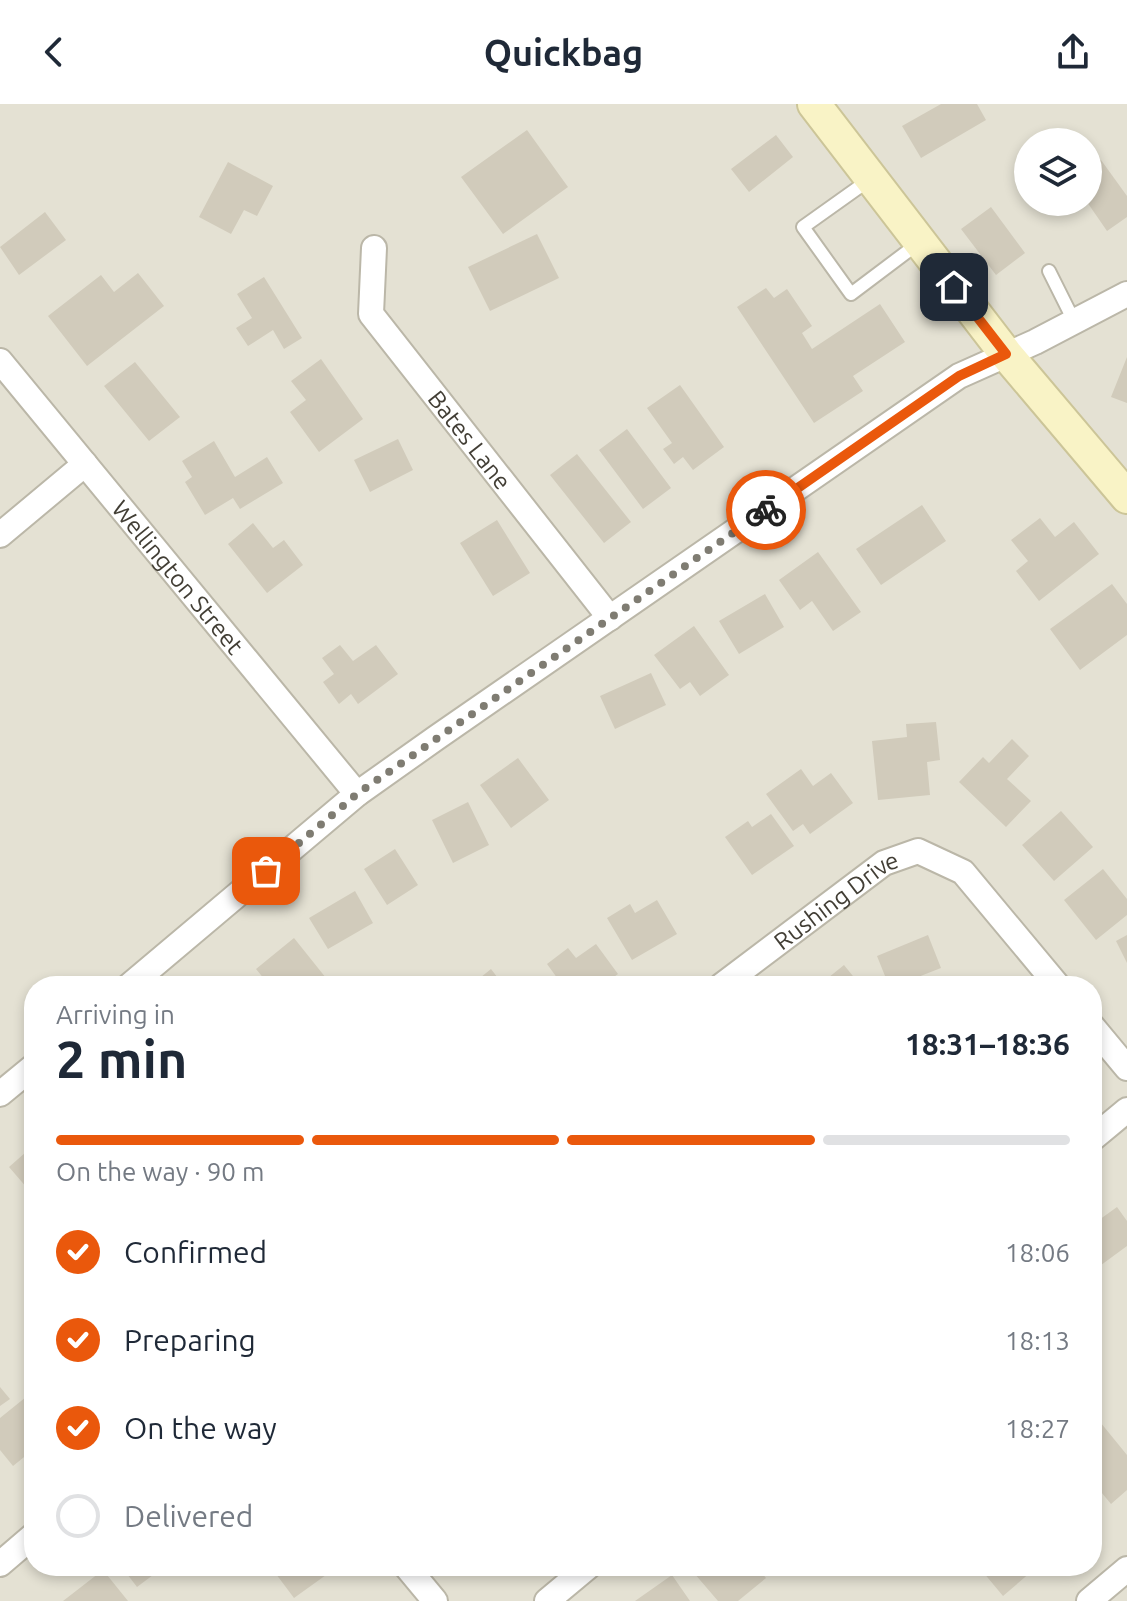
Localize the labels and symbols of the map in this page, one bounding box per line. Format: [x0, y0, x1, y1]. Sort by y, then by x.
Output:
pin [920, 253, 988, 321]
street label: Bates Lane [423, 385, 517, 494]
courier [726, 470, 806, 550]
street label: Wellington Street [107, 495, 250, 660]
pin [232, 837, 300, 905]
street label: Rushing Drive [769, 846, 902, 955]

